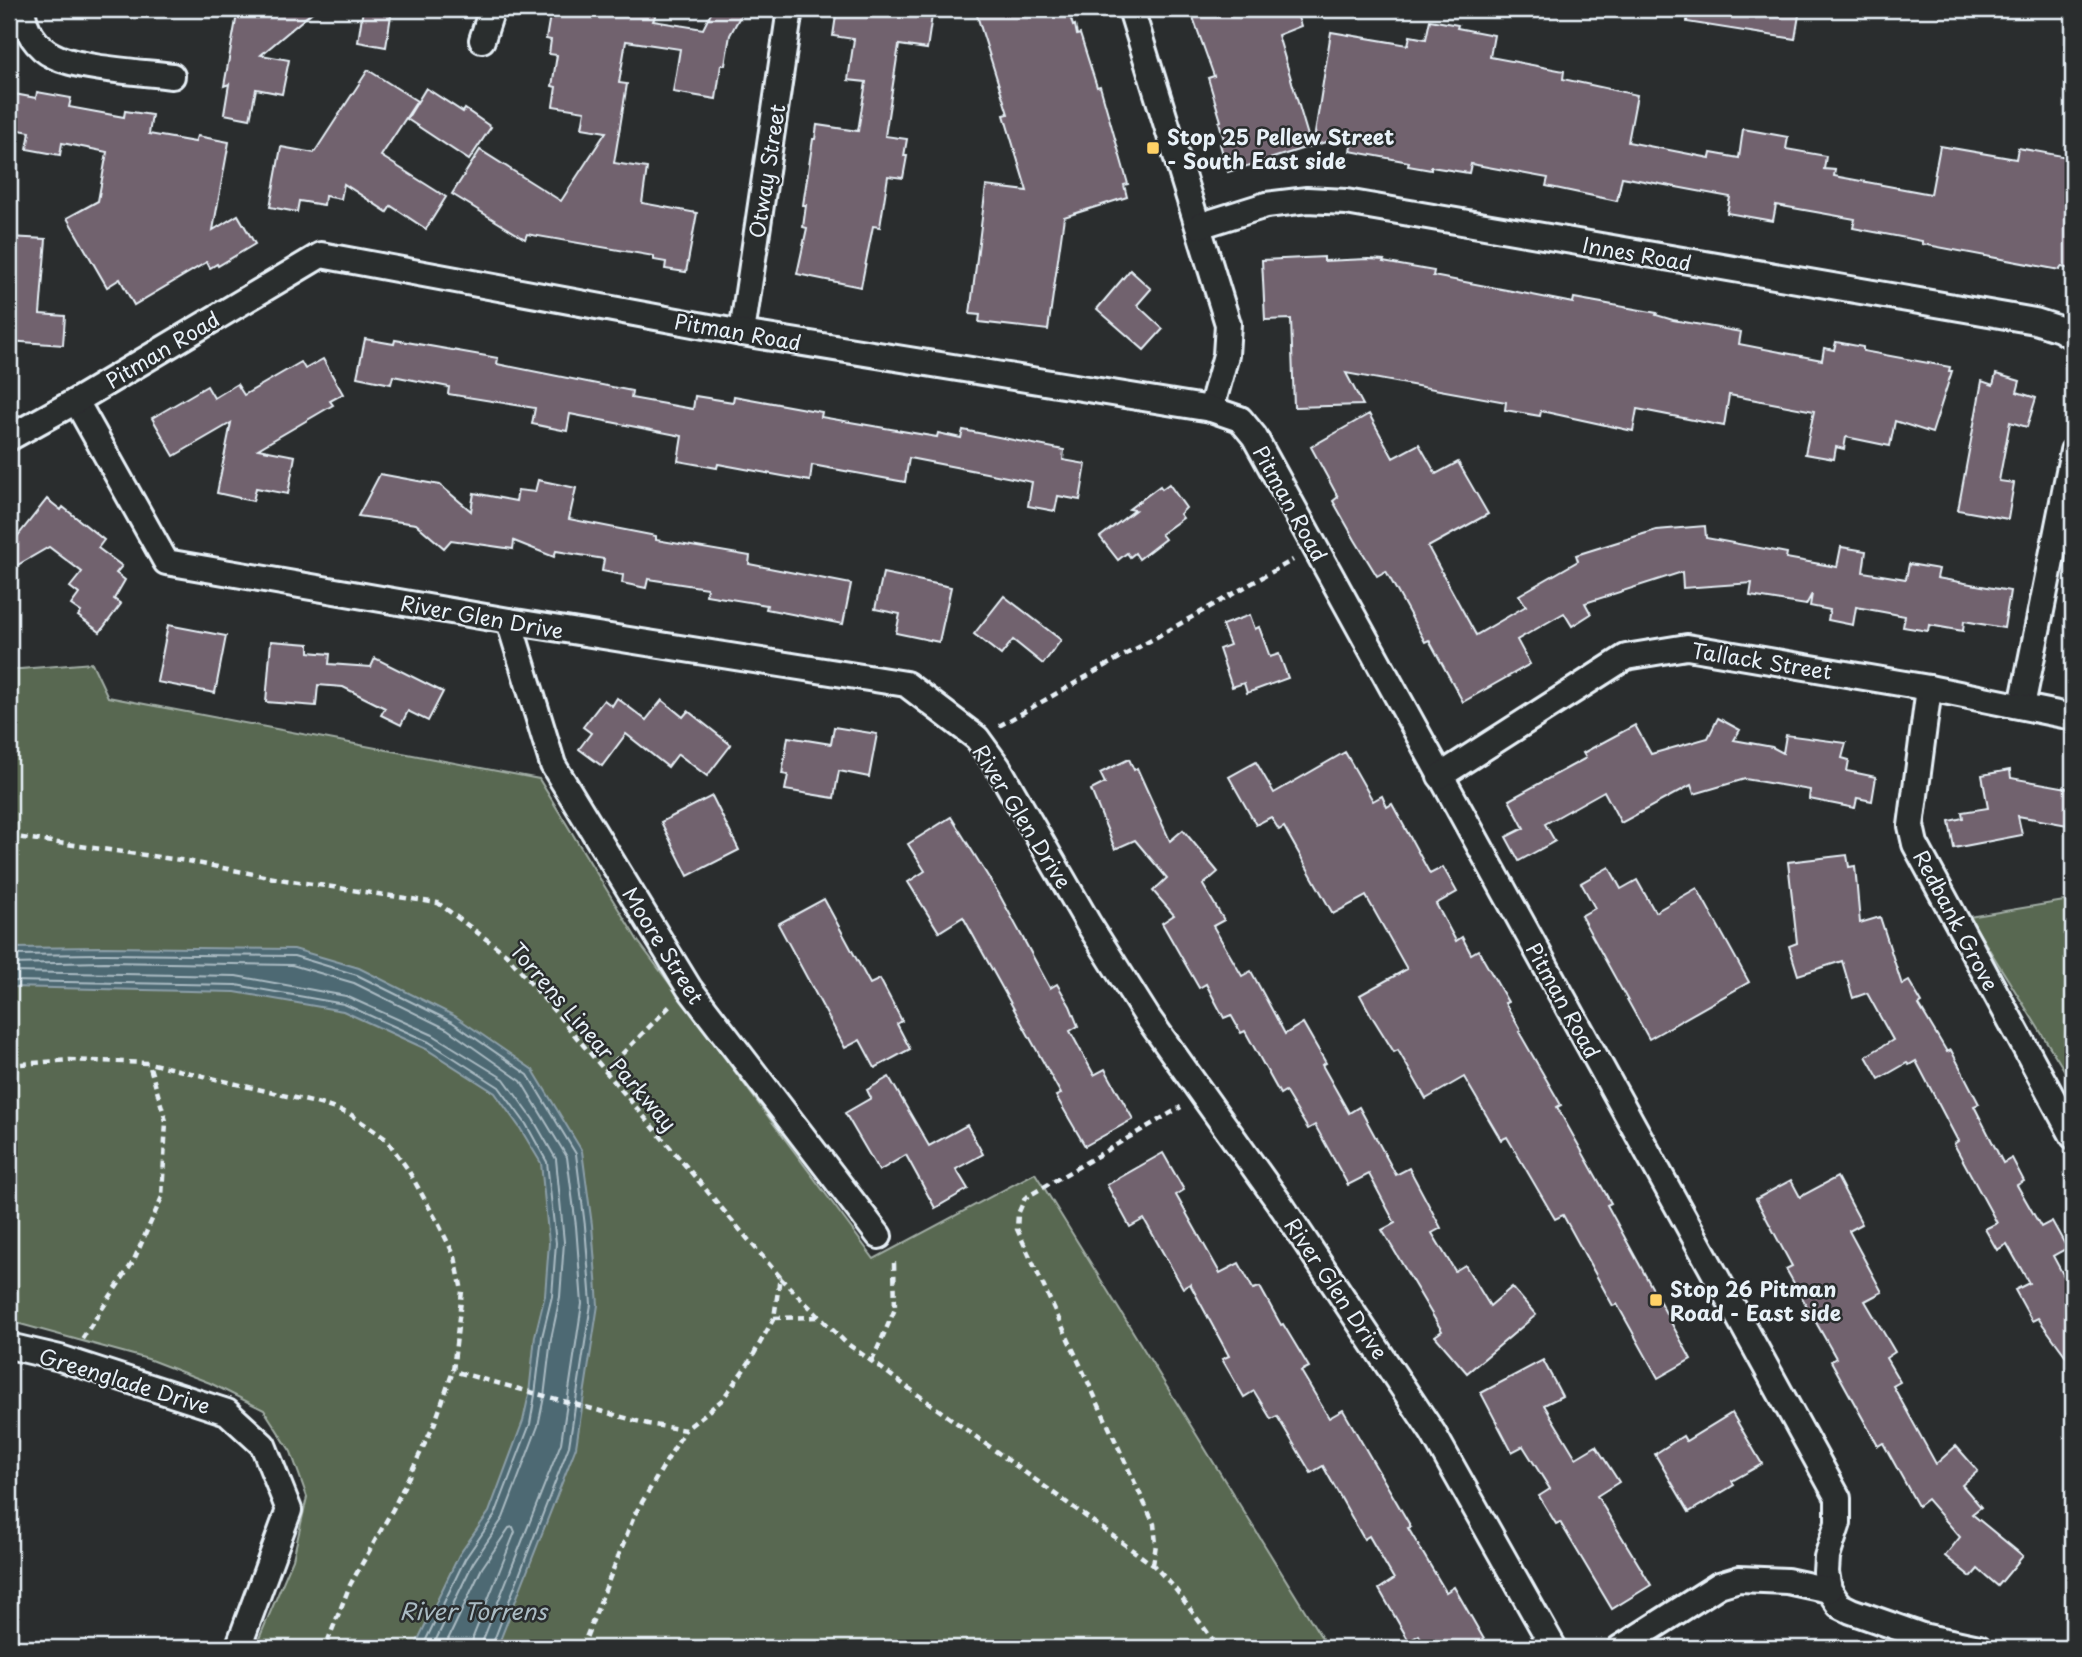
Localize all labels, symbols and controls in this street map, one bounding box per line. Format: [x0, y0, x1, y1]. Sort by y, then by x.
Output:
street label: Otway Street [740, 102, 792, 240]
place label: Stop 25 Pellew Street - South East side [1167, 120, 1394, 176]
marker: Stop 25 Pellew Street - South East side [1145, 140, 1161, 156]
street label: Innes Road [1580, 228, 1694, 278]
street label: Pitman Road [99, 302, 225, 396]
street label: Pitman Road [672, 304, 804, 358]
street label: Pitman Road [1246, 439, 1336, 567]
street label: River Glen Drive [398, 586, 566, 646]
street label: Tallack Street [1690, 633, 1834, 687]
street label: River Glen Drive [966, 738, 1080, 894]
street label: Redbank Grove [1906, 844, 2008, 996]
street label: Moore Street [615, 880, 713, 1010]
street label: Torrens Linear Parkway [503, 935, 685, 1137]
street label: Pitman Road [1519, 936, 1609, 1064]
street label: River Glen Drive [1278, 1211, 1396, 1365]
place label: Stop 26 Pitman Road - East side [1670, 1272, 1841, 1328]
marker: Stop 26 Pitman Road - East side [1648, 1292, 1664, 1308]
street label: Greenglade Drive [36, 1339, 214, 1421]
water label: River Torrens [399, 1593, 549, 1628]

